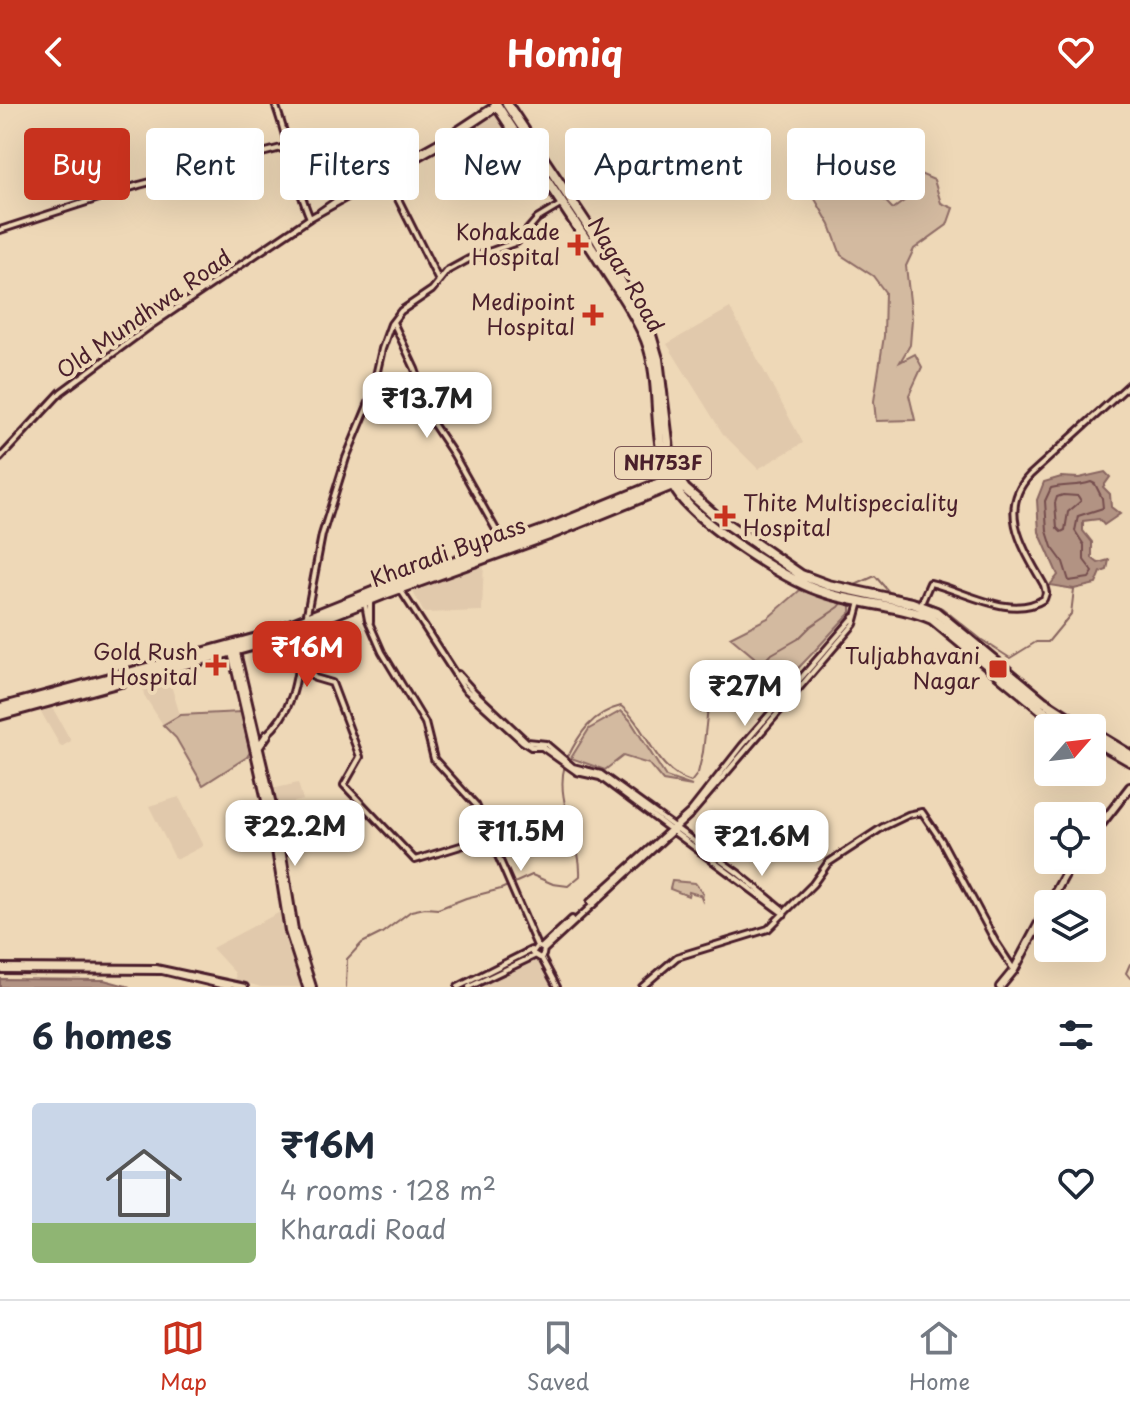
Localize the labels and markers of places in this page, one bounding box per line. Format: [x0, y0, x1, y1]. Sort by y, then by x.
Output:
place label: Kohakade Hospital [456, 214, 560, 272]
marker: Kohakade Hospital [567, 234, 589, 256]
place label: Medipoint Hospital [471, 284, 575, 342]
marker: Medipoint Hospital [582, 304, 604, 326]
pin: ₹13.7M [362, 372, 492, 440]
place label: Thite Multispeciality Hospital [743, 485, 959, 543]
marker: Thite Multispeciality Hospital [714, 505, 736, 527]
pin: ₹16M [260, 621, 354, 689]
place label: Gold Rush Hospital [93, 634, 198, 692]
place label: Tuljabhavani Nagar [845, 638, 980, 696]
marker: Gold Rush Hospital [205, 654, 227, 676]
marker: Tuljabhavani Nagar [987, 658, 1009, 680]
pin: ₹27M [698, 660, 792, 728]
pin: ₹22.2M [230, 800, 360, 868]
pin: ₹11.5M [456, 805, 586, 873]
pin: ₹21.6M [697, 810, 827, 878]

